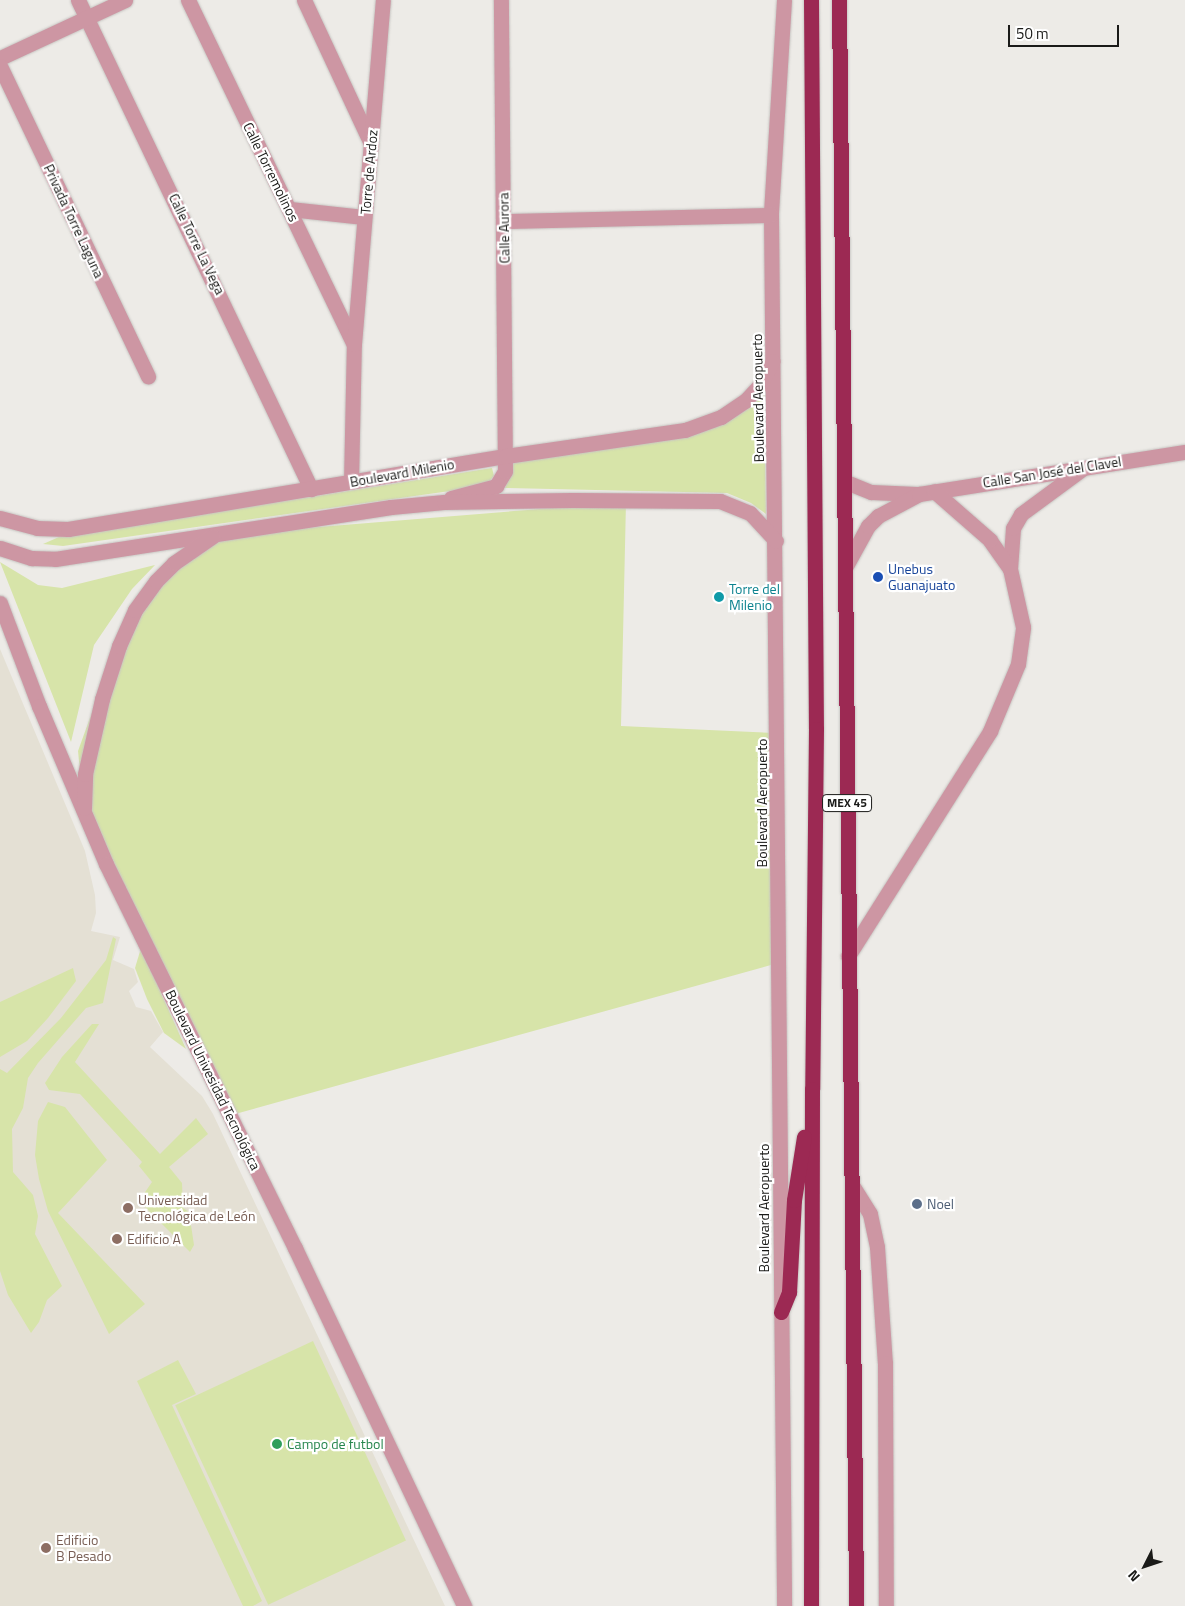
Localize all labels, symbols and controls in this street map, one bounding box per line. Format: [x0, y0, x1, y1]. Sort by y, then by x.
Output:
scale bar [1010, 15, 1121, 47]
text: 50 m [1016, 22, 1049, 45]
street label: Calle Torremolinos [240, 120, 302, 224]
street label: Torre de Ardoz [357, 129, 381, 215]
street label: Privada Torre Laguna [40, 162, 108, 280]
street label: Calle Torre La Vega [165, 191, 229, 297]
street label: Calle Aurora [495, 192, 513, 264]
street label: Boulevard Aeropuerto [748, 333, 768, 463]
street label: Calle San José del Clavel [982, 453, 1122, 491]
street label: Boulevard Milenio [349, 456, 455, 490]
place label: Unebus Guanajuato [888, 561, 955, 594]
marker: Unebus Guanajuato [872, 571, 884, 583]
place label: Torre del Milenio [729, 581, 780, 614]
marker: Torre del Milenio [713, 591, 725, 603]
street label: Boulevard Aeropuerto [754, 739, 770, 867]
road number: MEX 45 [822, 794, 872, 812]
street label: Boulevard Univesidad Tecnológica [162, 987, 264, 1173]
street label: Boulevard Aeropuerto [756, 1144, 772, 1272]
place label: Universidad Tecnológica de León [138, 1192, 255, 1224]
place label: Noel [927, 1196, 954, 1212]
marker: Noel [911, 1198, 923, 1210]
marker: Universidad Tecnológica de León [122, 1202, 134, 1214]
place label: Edificio A [127, 1231, 181, 1247]
marker: Edificio A [111, 1233, 123, 1245]
place label: Campo de futbol [287, 1436, 384, 1452]
marker: Campo de futbol [271, 1438, 283, 1450]
place label: Edificio B Pesado [56, 1532, 111, 1564]
north arrow [1120, 1541, 1170, 1591]
marker: Edificio B Pesado [40, 1542, 52, 1554]
text: N [1122, 1566, 1144, 1587]

